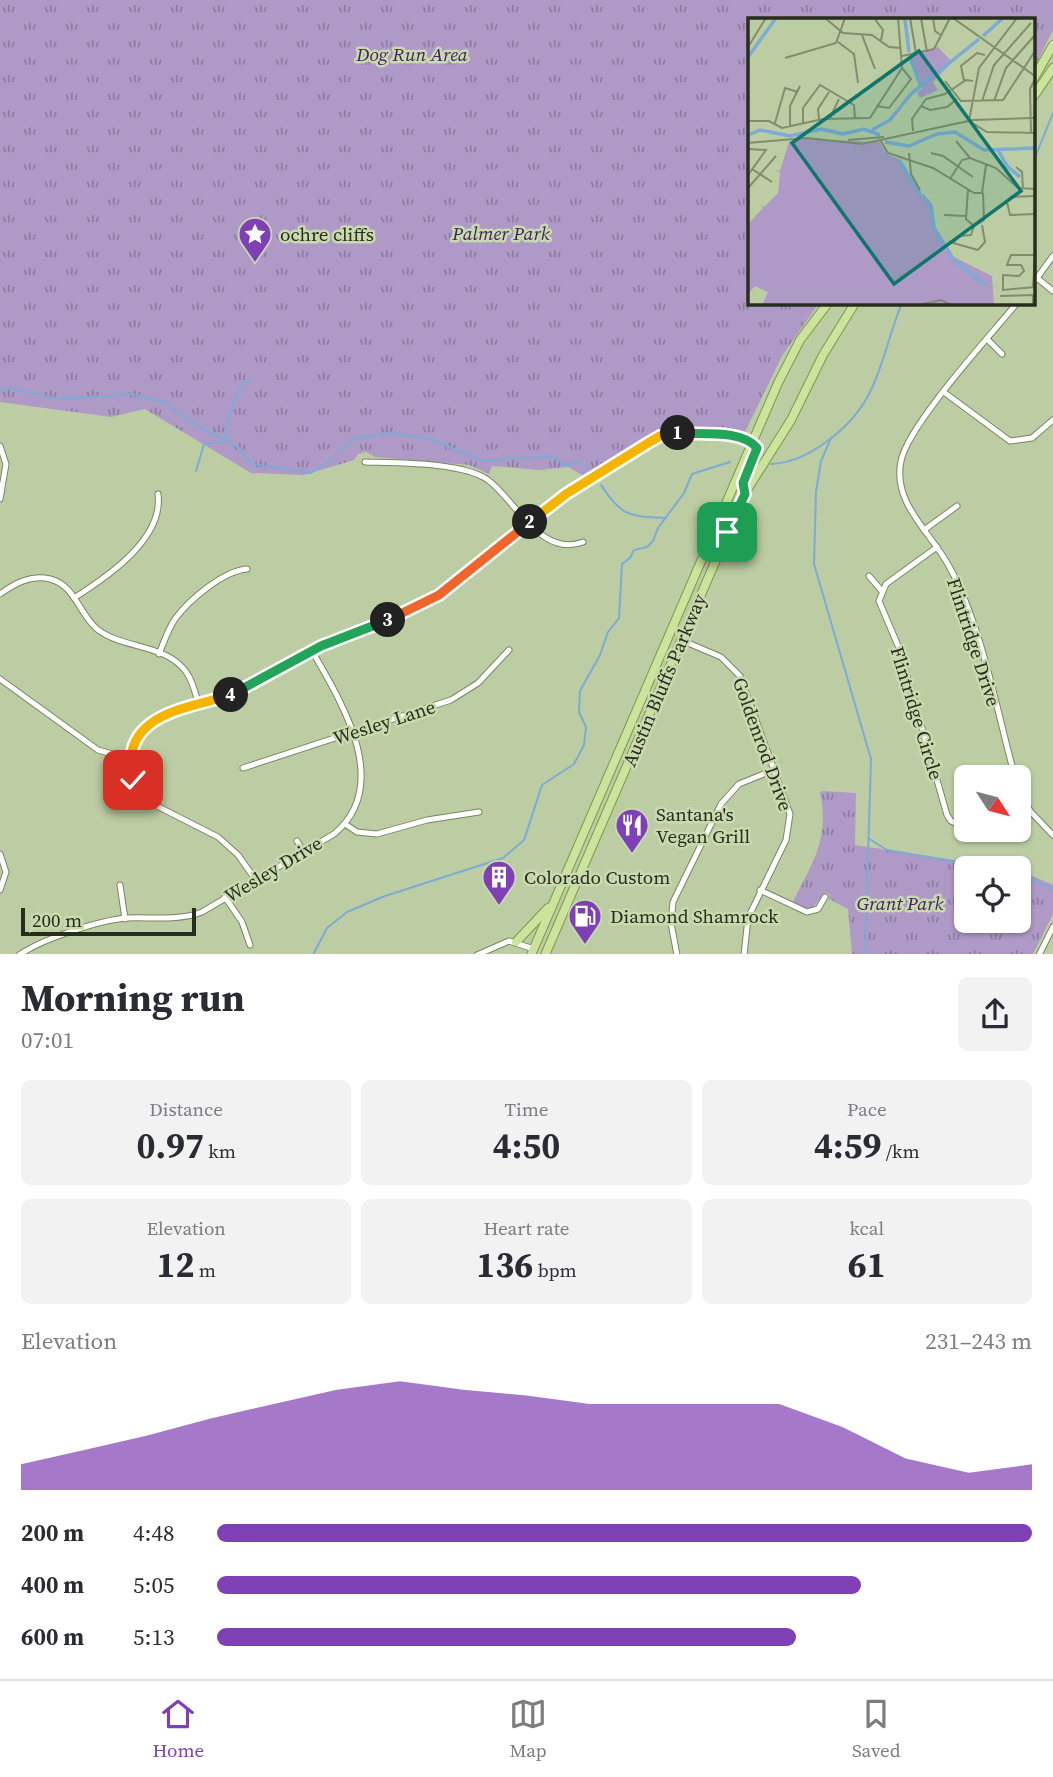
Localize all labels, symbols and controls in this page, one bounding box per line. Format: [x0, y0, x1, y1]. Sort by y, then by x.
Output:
inset map [748, 18, 1036, 304]
park label: Dog Run Area [355, 41, 468, 67]
place icon: ochre cliffs [236, 215, 274, 264]
park label: Palmer Park [451, 220, 550, 246]
place label: ochre cliffs [280, 221, 374, 247]
pin: 1 [660, 416, 696, 450]
text: 1 [672, 419, 683, 445]
pin [697, 502, 757, 562]
pin: 2 [512, 504, 548, 540]
text: 2 [524, 508, 535, 534]
icon: arrive [708, 513, 746, 551]
street label: Flintridge Drive [941, 574, 1007, 710]
street label: Austin Bluffs Parkway [616, 589, 712, 770]
pin: 3 [370, 602, 406, 638]
text: 3 [382, 606, 393, 632]
street label: Flintridge Circle [884, 643, 950, 783]
street label: Goldenrod Drive [727, 674, 799, 814]
pin: 4 [214, 678, 248, 712]
text: 4 [225, 681, 236, 707]
street label: Wesley Lane [330, 693, 438, 751]
pin [103, 750, 163, 810]
icon: check [114, 761, 152, 799]
north arrow [954, 765, 1031, 842]
map controls [954, 765, 1031, 933]
place label: Santana's Vegan Grill [656, 801, 750, 849]
restaurant icon: Santana's Vegan Grill [613, 806, 651, 855]
street label: Wesley Drive [219, 830, 327, 908]
button: locate [954, 856, 1031, 933]
building icon: Colorado Custom [480, 858, 518, 907]
place label: Colorado Custom [524, 864, 670, 890]
park label: Grant Park [857, 890, 943, 916]
fuel station icon: Diamond Shamrock [566, 897, 604, 946]
place label: Diamond Shamrock [610, 903, 779, 929]
scale bar [21, 906, 196, 937]
text: 200 m [32, 907, 82, 933]
text: Morning run [21, 972, 245, 1024]
button: share [958, 977, 1032, 1051]
text: 07:01 [21, 1024, 74, 1056]
text: Distance [149, 1096, 223, 1122]
text: Time [505, 1096, 548, 1122]
text: Pace [847, 1096, 887, 1122]
text: 0.97 [136, 1122, 204, 1170]
text: 4:50 [493, 1122, 560, 1170]
text: 4:59 [814, 1122, 881, 1170]
text: km [204, 1138, 236, 1164]
text: /km [881, 1138, 920, 1164]
text: Elevation [146, 1215, 226, 1241]
text: Heart rate [483, 1215, 570, 1241]
text: kcal [850, 1215, 884, 1241]
text: 12 [156, 1241, 194, 1289]
text: 136 [476, 1241, 533, 1289]
text: 61 [848, 1241, 886, 1289]
text: m [194, 1257, 216, 1283]
text: bpm [533, 1257, 577, 1283]
text: Elevation [21, 1325, 117, 1357]
text: 231–243 m [925, 1325, 1032, 1357]
text: 200 m [21, 1517, 84, 1549]
text: 4:48 [133, 1517, 174, 1549]
text: 400 m [21, 1569, 84, 1601]
text: 5:05 [133, 1569, 174, 1601]
text: 600 m [21, 1621, 84, 1653]
text: 5:13 [133, 1621, 174, 1653]
tab: Home [152, 1695, 204, 1763]
tab: Map [509, 1695, 547, 1763]
tab: Saved [852, 1695, 901, 1763]

